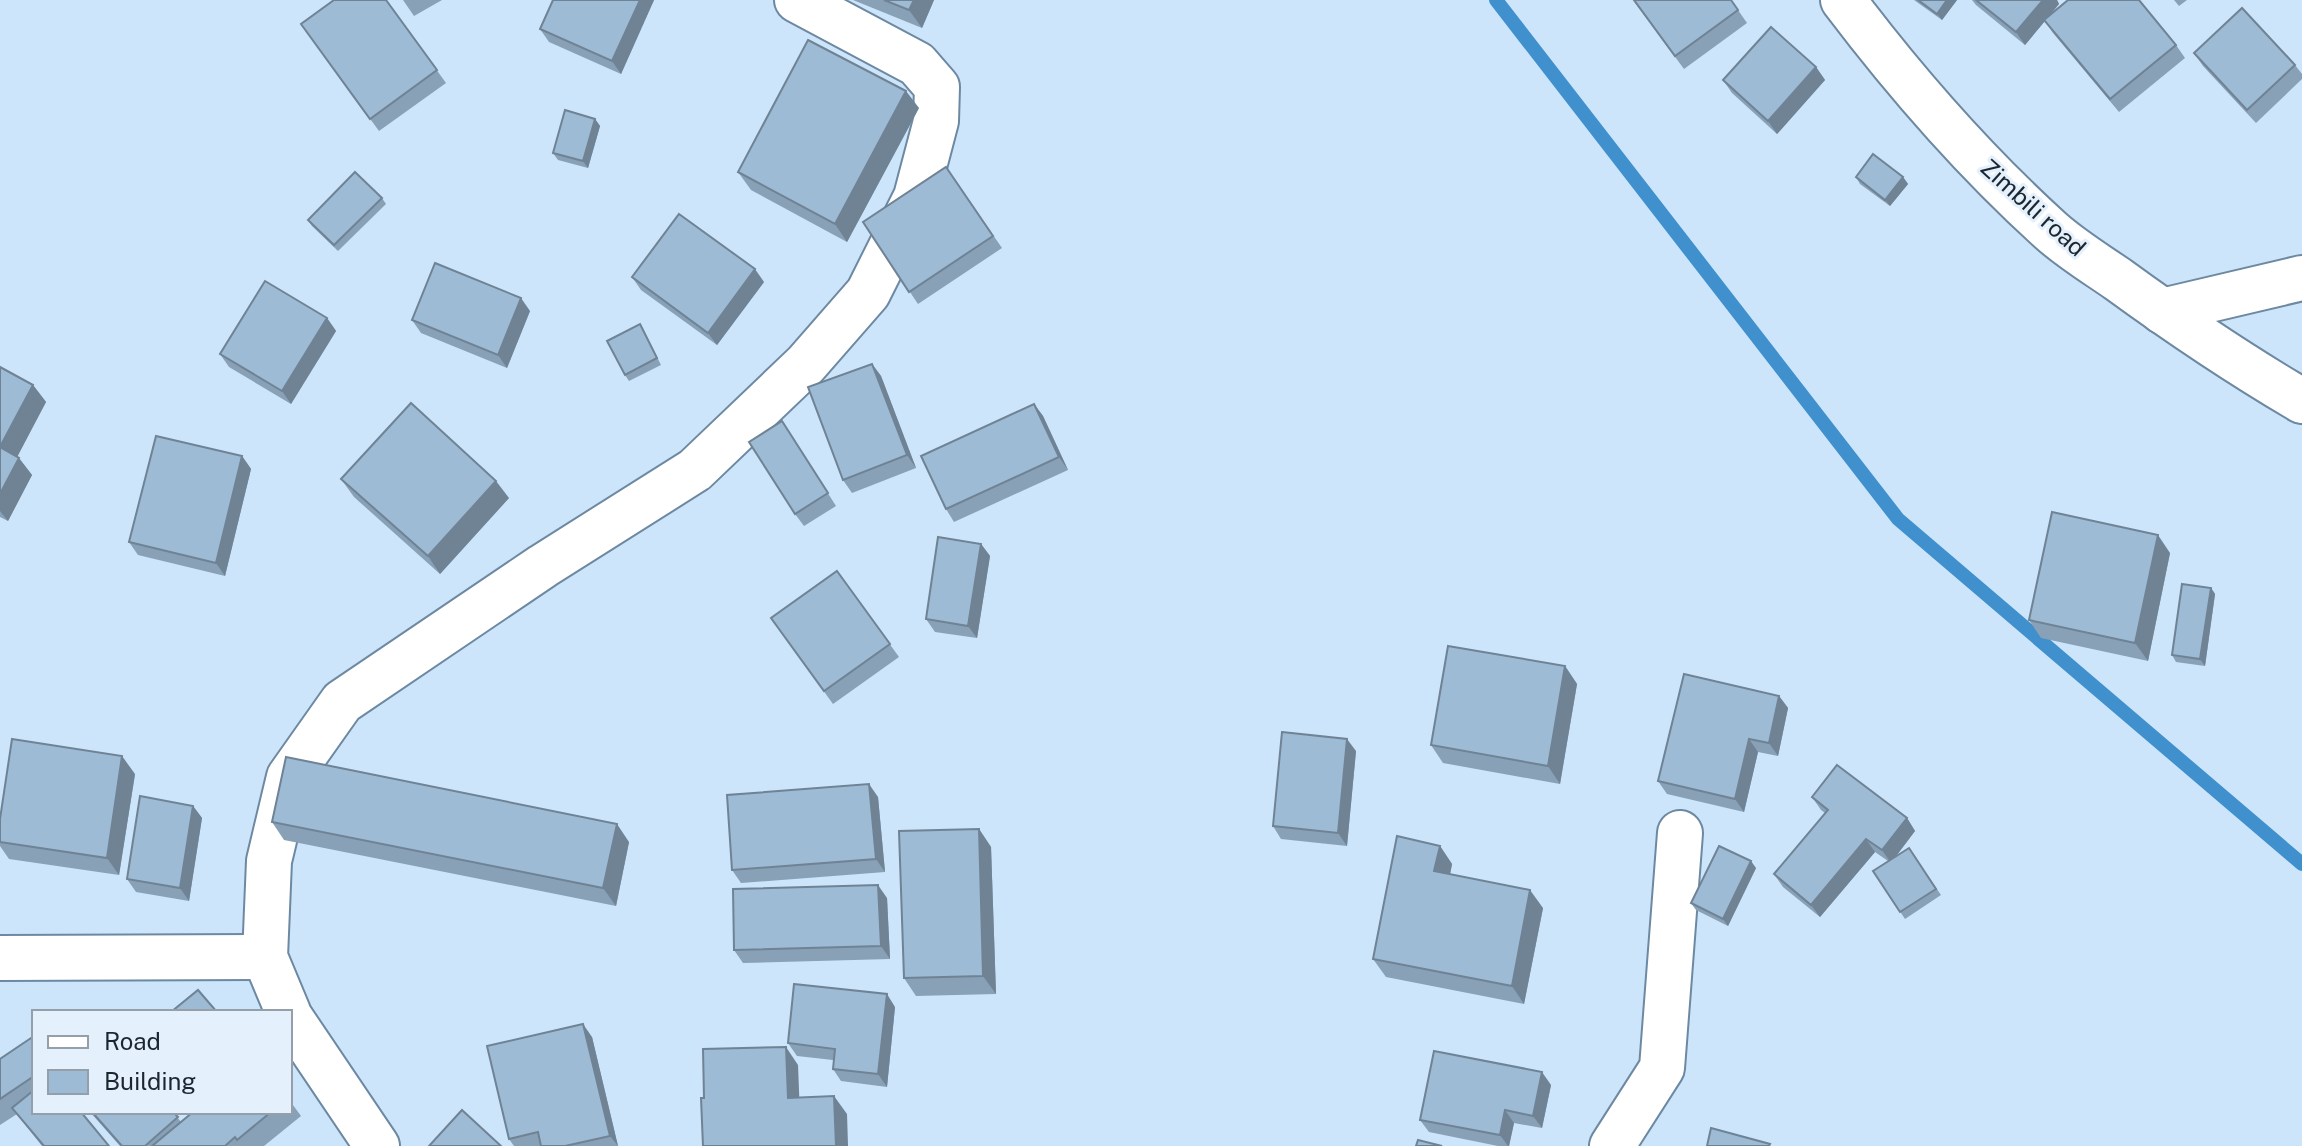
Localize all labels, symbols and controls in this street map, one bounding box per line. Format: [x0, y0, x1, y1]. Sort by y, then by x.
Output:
street label: Zimbili road [1976, 153, 2092, 262]
legend [32, 1010, 292, 1114]
text: Road [104, 1027, 161, 1055]
text: Building [104, 1067, 196, 1095]

